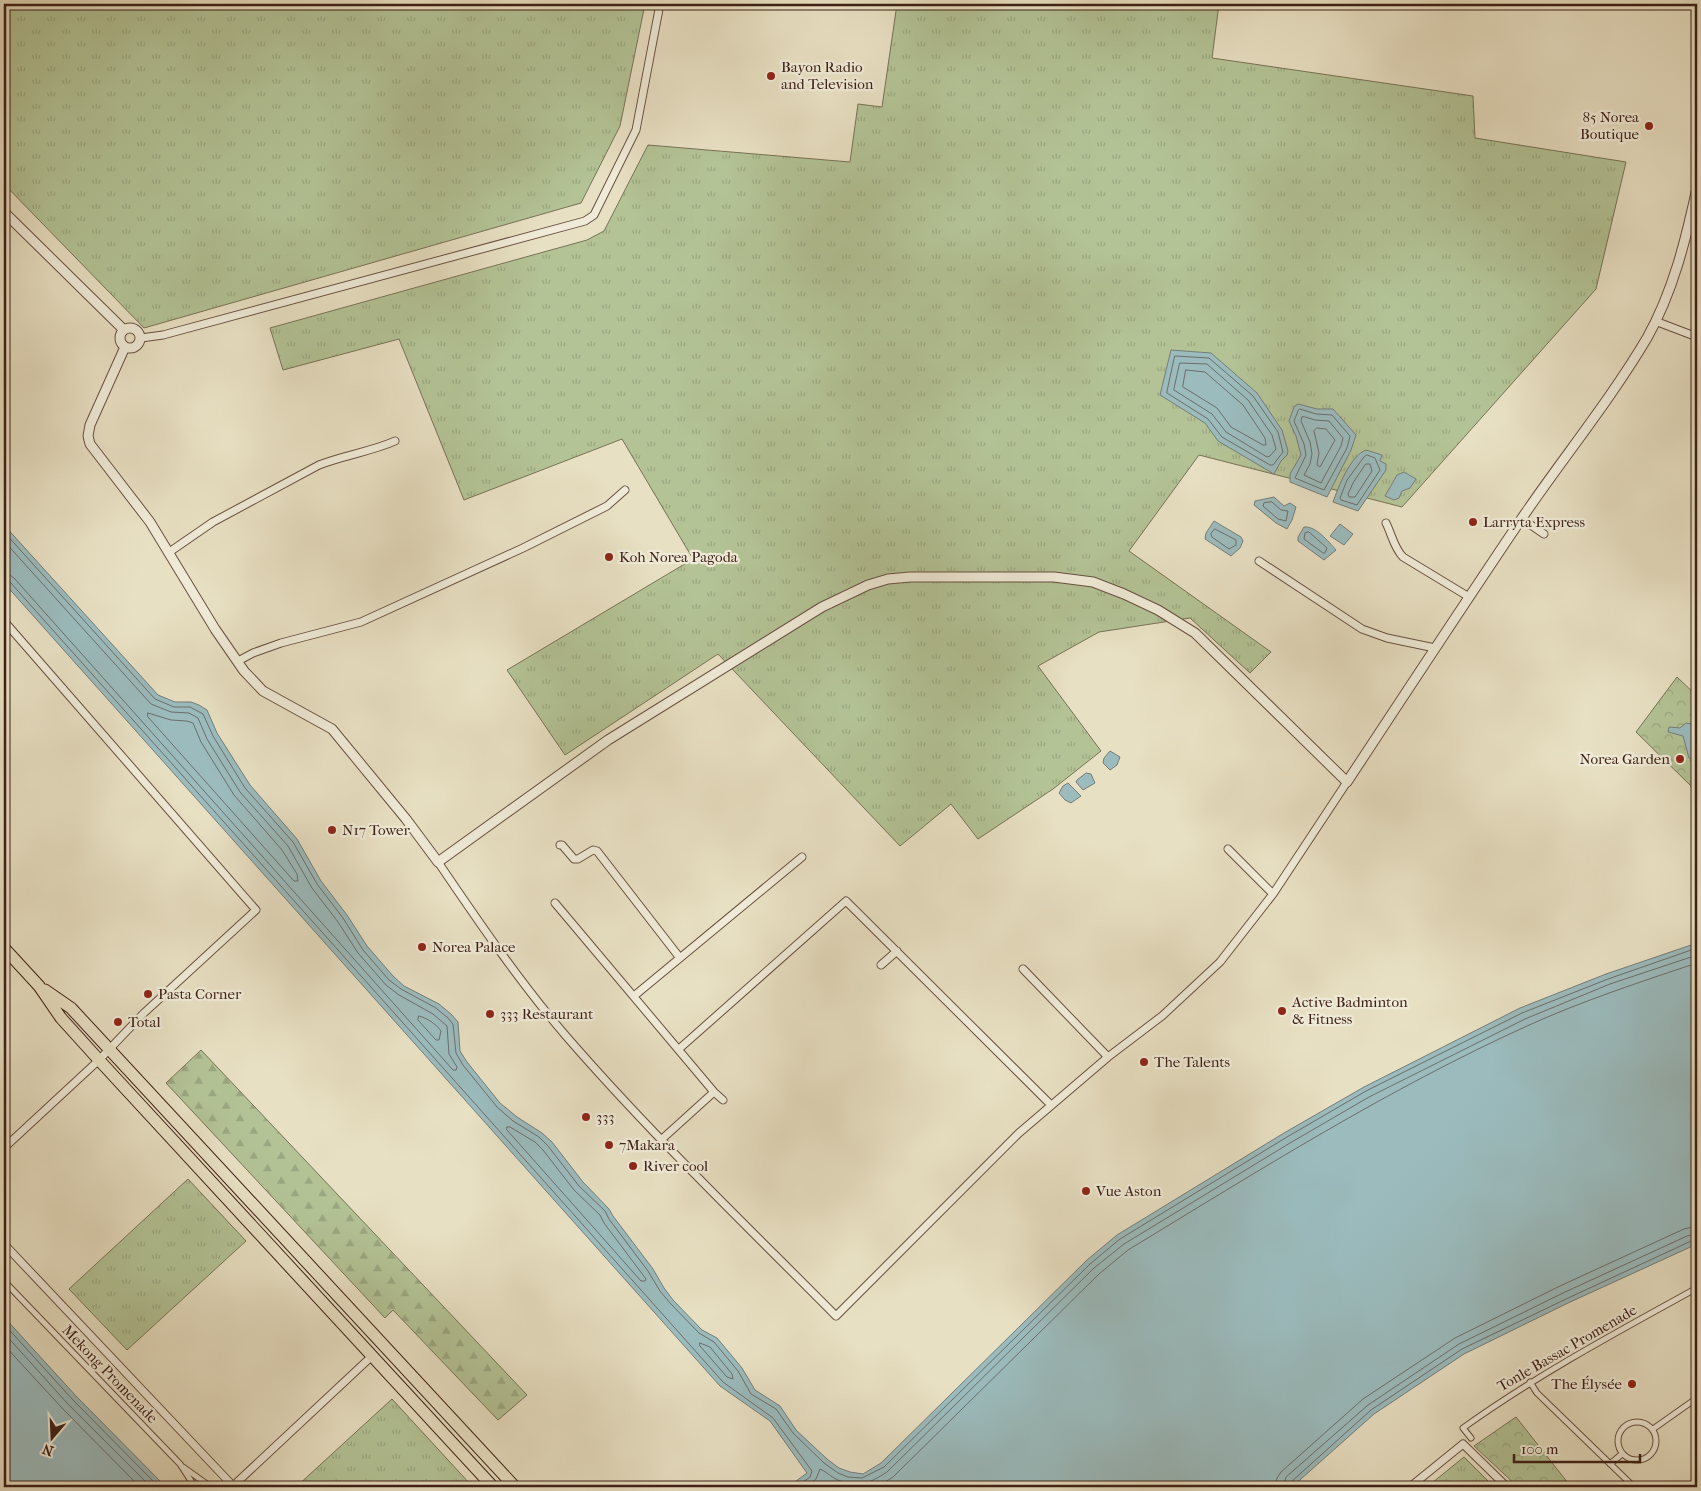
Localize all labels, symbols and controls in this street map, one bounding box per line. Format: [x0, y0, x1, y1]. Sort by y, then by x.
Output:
place label: Bayon Radio and Television [781, 58, 874, 93]
marker: Bayon Radio and Television [765, 70, 777, 82]
place label: 85 Norea Boutique [1580, 108, 1640, 143]
marker: 85 Norea Boutique [1643, 120, 1655, 132]
place label: Larryta Express [1483, 513, 1586, 531]
marker: Larryta Express [1467, 516, 1479, 528]
place label: Koh Norea Pagoda [619, 548, 739, 566]
marker: Koh Norea Pagoda [603, 551, 615, 563]
place label: Norea Garden [1579, 750, 1670, 768]
marker: Norea Garden [1674, 753, 1686, 765]
place label: N17 Tower [342, 821, 410, 839]
marker: N17 Tower [326, 824, 338, 836]
place label: Norea Palace [432, 938, 516, 956]
marker: Norea Palace [416, 941, 428, 953]
place label: Pasta Corner [158, 985, 242, 1003]
marker: Pasta Corner [142, 988, 154, 1000]
place label: Active Badminton & Fitness [1291, 993, 1408, 1028]
place label: 333 Restaurant [500, 1005, 594, 1023]
marker: Active Badminton & Fitness [1276, 1005, 1288, 1017]
marker: 333 Restaurant [484, 1008, 496, 1020]
place label: Total [128, 1013, 161, 1031]
marker: Total [112, 1016, 124, 1028]
place label: The Talents [1154, 1053, 1231, 1071]
marker: The Talents [1138, 1056, 1150, 1068]
place label: 333 [596, 1108, 614, 1126]
marker: 333 [580, 1111, 592, 1123]
place label: 7Makara [619, 1136, 676, 1154]
marker: 7Makara [603, 1139, 615, 1151]
place label: River cool [643, 1157, 708, 1175]
marker: River cool [627, 1160, 639, 1172]
place label: Vue Aston [1095, 1182, 1162, 1200]
marker: Vue Aston [1080, 1185, 1092, 1197]
street label: Tonle Bassac Promenade [1494, 1300, 1640, 1395]
street label: Mekong Promenade [58, 1321, 162, 1427]
place label: The Élysée [1551, 1375, 1623, 1393]
marker: The Élysée [1626, 1378, 1638, 1390]
north arrow [28, 1414, 78, 1464]
scale bar [1514, 1431, 1640, 1463]
text: N [40, 1440, 56, 1460]
text: 100 m [1521, 1440, 1559, 1458]

